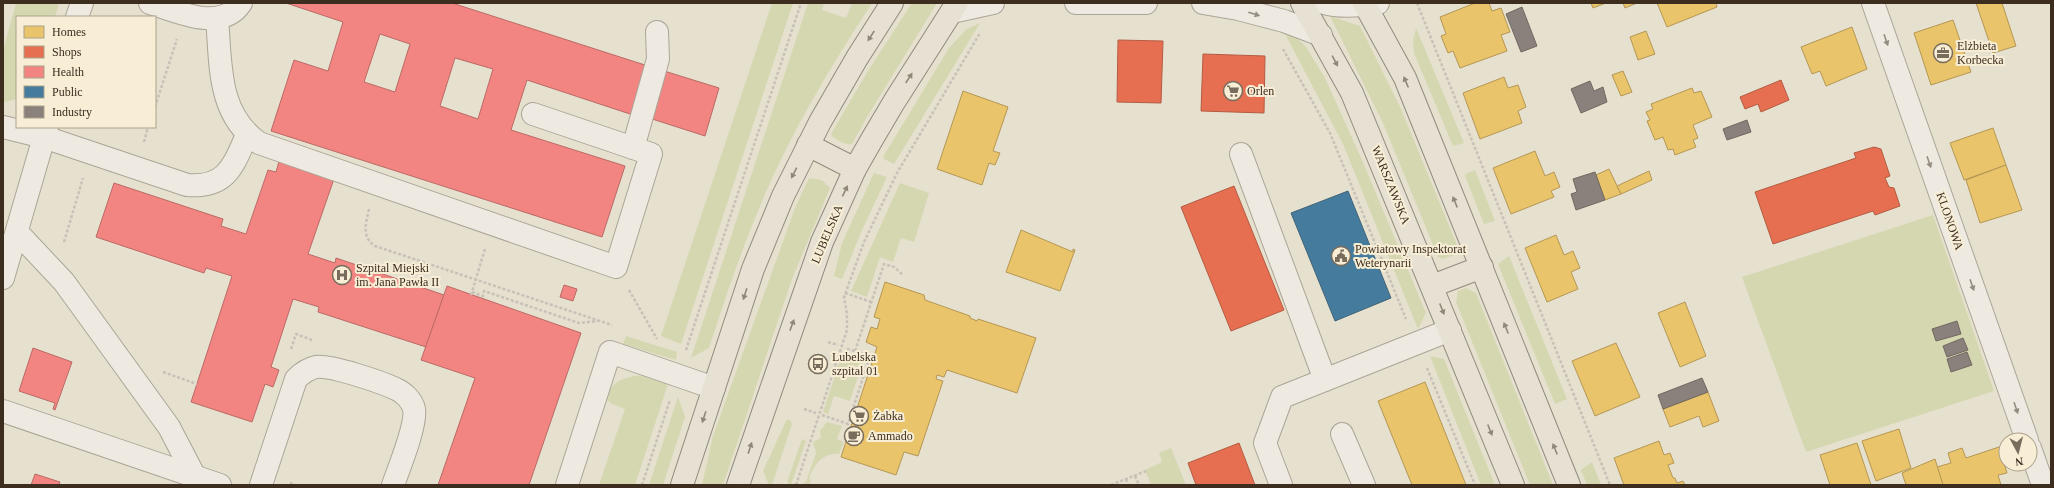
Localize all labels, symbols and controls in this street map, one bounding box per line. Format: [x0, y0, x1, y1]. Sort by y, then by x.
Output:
one-way arrow [1249, 11, 1261, 17]
legend [16, 16, 156, 128]
text: Homes [52, 25, 86, 39]
one-way arrow [868, 30, 875, 42]
one-way arrow [1883, 34, 1889, 46]
place label: Elżbieta Korbecka [1957, 39, 2004, 67]
office icon: Elżbieta Korbecka [1932, 42, 1954, 64]
text: Shops [52, 45, 82, 59]
one-way arrow [1332, 55, 1339, 67]
text: Health [52, 65, 84, 79]
one-way arrow [905, 73, 913, 83]
one-way arrow [1403, 76, 1409, 88]
supermarket icon: Orlen [1222, 80, 1244, 102]
place label: Orlen [1247, 84, 1274, 98]
text: Public [52, 85, 83, 99]
text: Industry [52, 105, 92, 119]
street label: WARSZAWSKA [1369, 144, 1413, 227]
one-way arrow [1927, 157, 1933, 169]
one-way arrow [791, 168, 797, 179]
one-way arrow [842, 185, 848, 197]
street label: KLONOWA [1934, 190, 1967, 252]
one-way arrow [1451, 196, 1457, 208]
street label: LUBELSKA [808, 202, 846, 266]
place label: Powiatowy Inspektorat Weterynarii [1355, 242, 1467, 270]
public building icon: Powiatowy Inspektorat Weterynarii [1330, 245, 1352, 267]
place label: Szpital Miejski im. Jana Pawła II [356, 261, 439, 289]
hospital icon: Szpital Miejski im. Jana Pawła II [331, 264, 353, 286]
one-way arrow [1970, 279, 1976, 291]
one-way arrow [742, 288, 748, 300]
one-way arrow [1439, 304, 1445, 316]
one-way arrow [789, 318, 795, 330]
one-way arrow [1503, 322, 1509, 334]
place label: Lubelska szpital 01 [832, 350, 878, 378]
bus stop icon: Lubelska szpital 01 [807, 353, 829, 375]
one-way arrow [2013, 402, 2019, 414]
supermarket icon: Żabka [848, 405, 870, 427]
place label: Żabka [873, 409, 904, 423]
one-way arrow [701, 411, 707, 423]
one-way arrow [1488, 424, 1494, 436]
cafe icon: Ammado [843, 425, 865, 447]
place label: Ammado [868, 429, 913, 443]
north arrow [1998, 432, 2038, 472]
one-way arrow [747, 441, 753, 453]
one-way arrow [1552, 443, 1558, 454]
text: N [2014, 455, 2024, 468]

